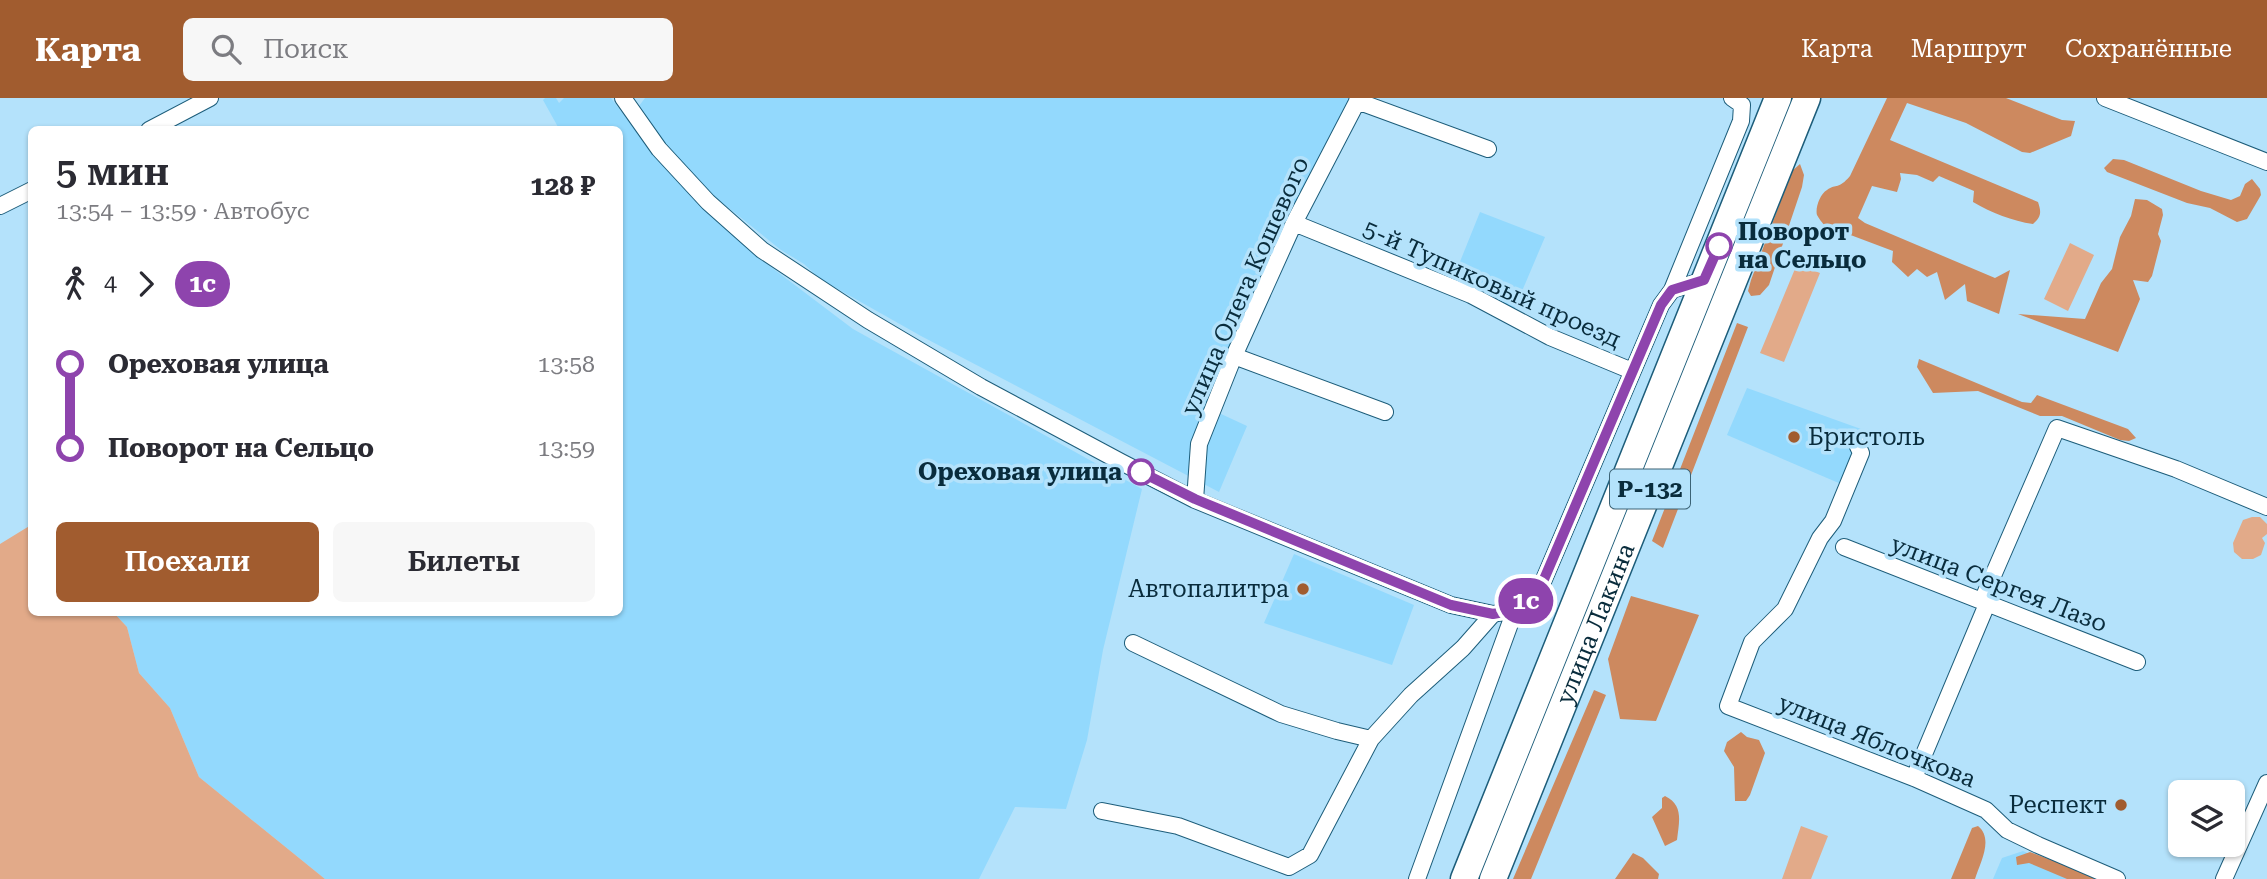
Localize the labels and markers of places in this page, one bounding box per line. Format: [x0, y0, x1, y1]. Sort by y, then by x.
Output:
place label: Поворот на Сельцо [1738, 218, 1866, 274]
marker: Поворот на Сельцо [1706, 233, 1732, 259]
place label: Бристоль [1808, 423, 1925, 451]
marker: Бристоль [1786, 429, 1802, 445]
place label: Ореховая улица [918, 458, 1122, 486]
marker: Ореховая улица [1128, 459, 1154, 485]
place label: Автопалитра [1128, 575, 1289, 603]
marker: Автопалитра [1295, 581, 1311, 597]
place label: Респект [2009, 791, 2107, 819]
marker: Респект [2113, 797, 2129, 813]

